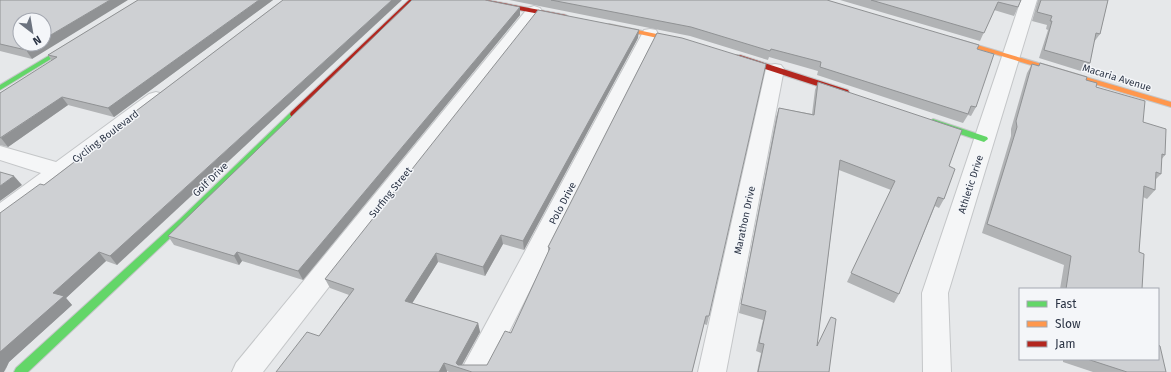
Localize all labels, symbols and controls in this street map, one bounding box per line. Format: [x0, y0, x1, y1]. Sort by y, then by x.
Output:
north arrow [12, 12, 52, 52]
text: N [30, 33, 43, 48]
street label: Macaria Avenue [1081, 62, 1153, 94]
street label: Cycling Boulevard [70, 108, 141, 166]
street label: Athletic Drive [956, 154, 986, 215]
street label: Golf Drive [191, 160, 231, 200]
street label: Surfing Street [367, 165, 415, 220]
street label: Polo Drive [547, 180, 579, 227]
street label: Marathon Drive [732, 185, 758, 255]
legend [1019, 288, 1159, 360]
text: Fast [1055, 297, 1077, 311]
text: Slow [1055, 317, 1081, 331]
text: Jam [1055, 337, 1075, 351]

